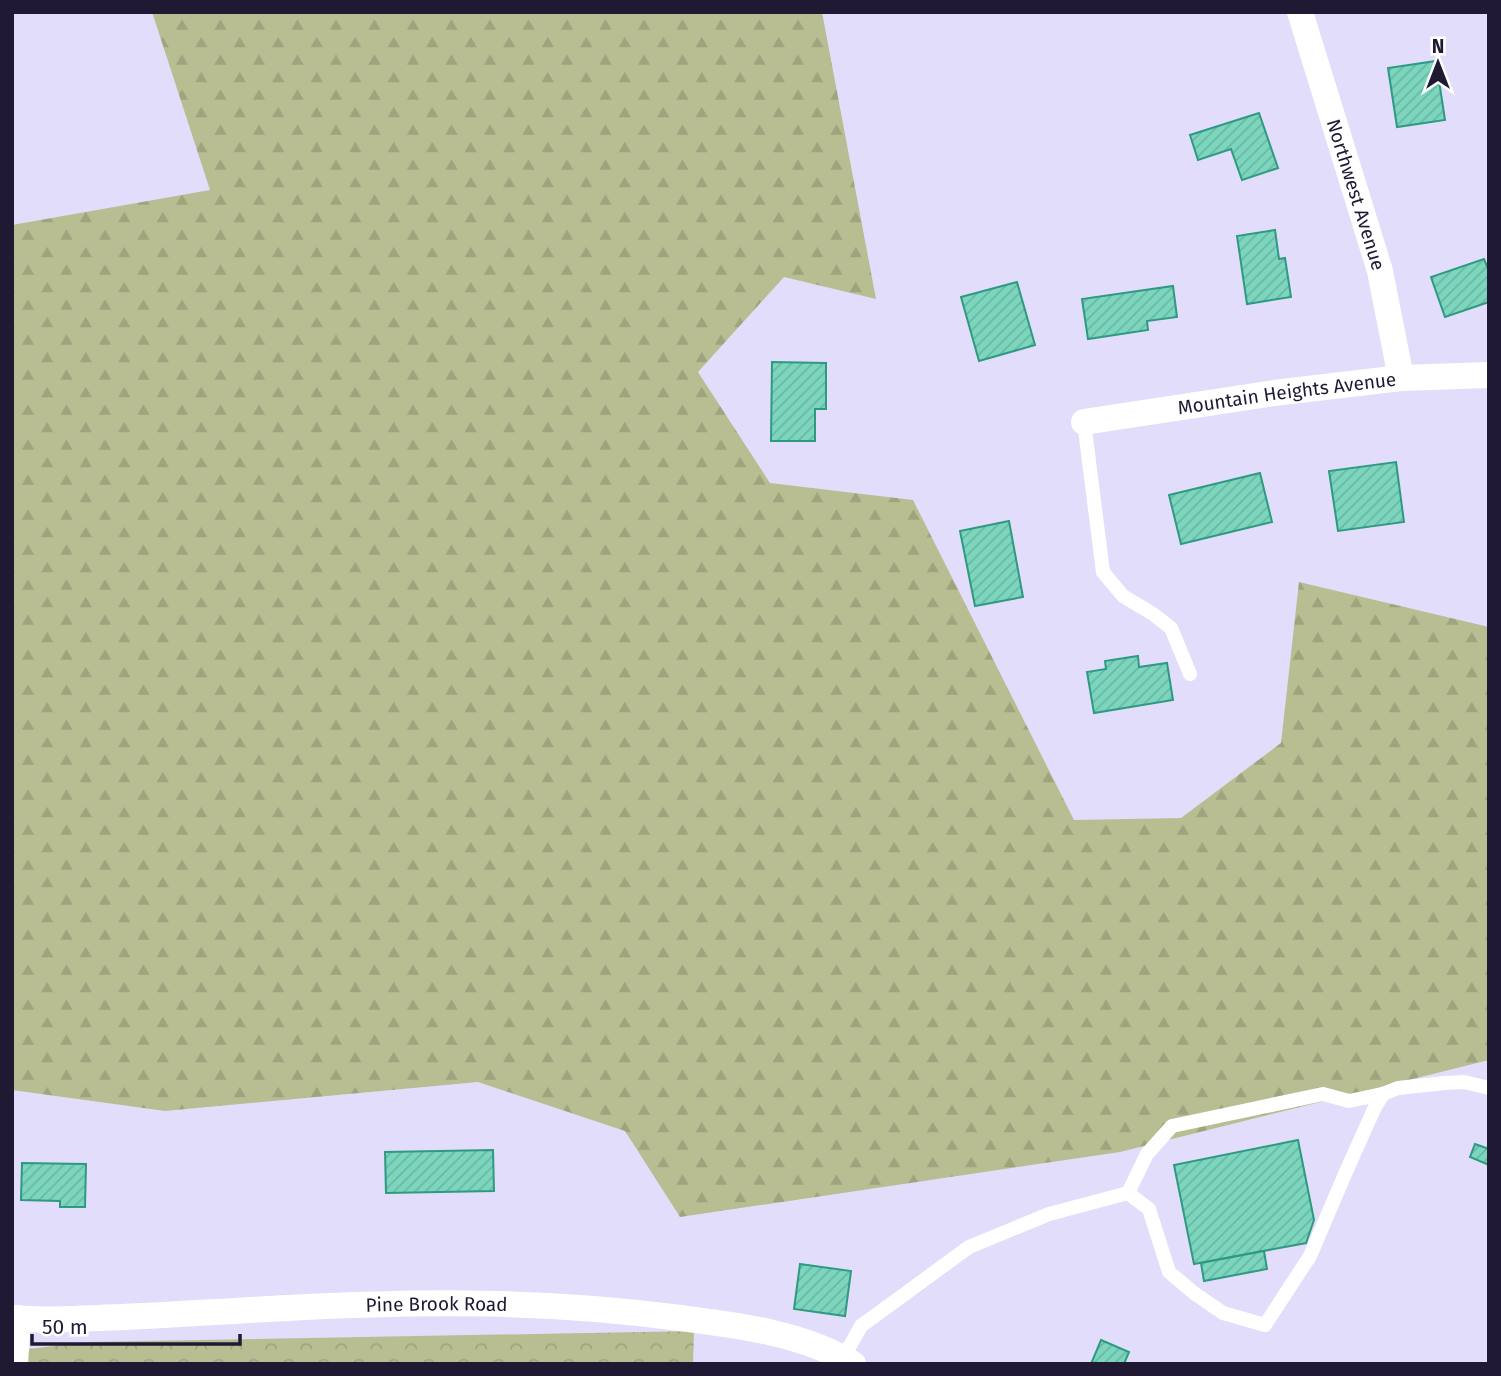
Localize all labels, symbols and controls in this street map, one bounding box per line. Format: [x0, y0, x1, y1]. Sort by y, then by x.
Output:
north arrow [1403, 28, 1473, 98]
text: N [1432, 35, 1444, 58]
street label: Northwest Avenue [1322, 116, 1390, 273]
street label: Mountain Heights Avenue [1176, 368, 1397, 420]
street label: Pine Brook Road [365, 1292, 508, 1317]
scale bar [32, 1302, 240, 1346]
text: 50 m [42, 1314, 88, 1340]

